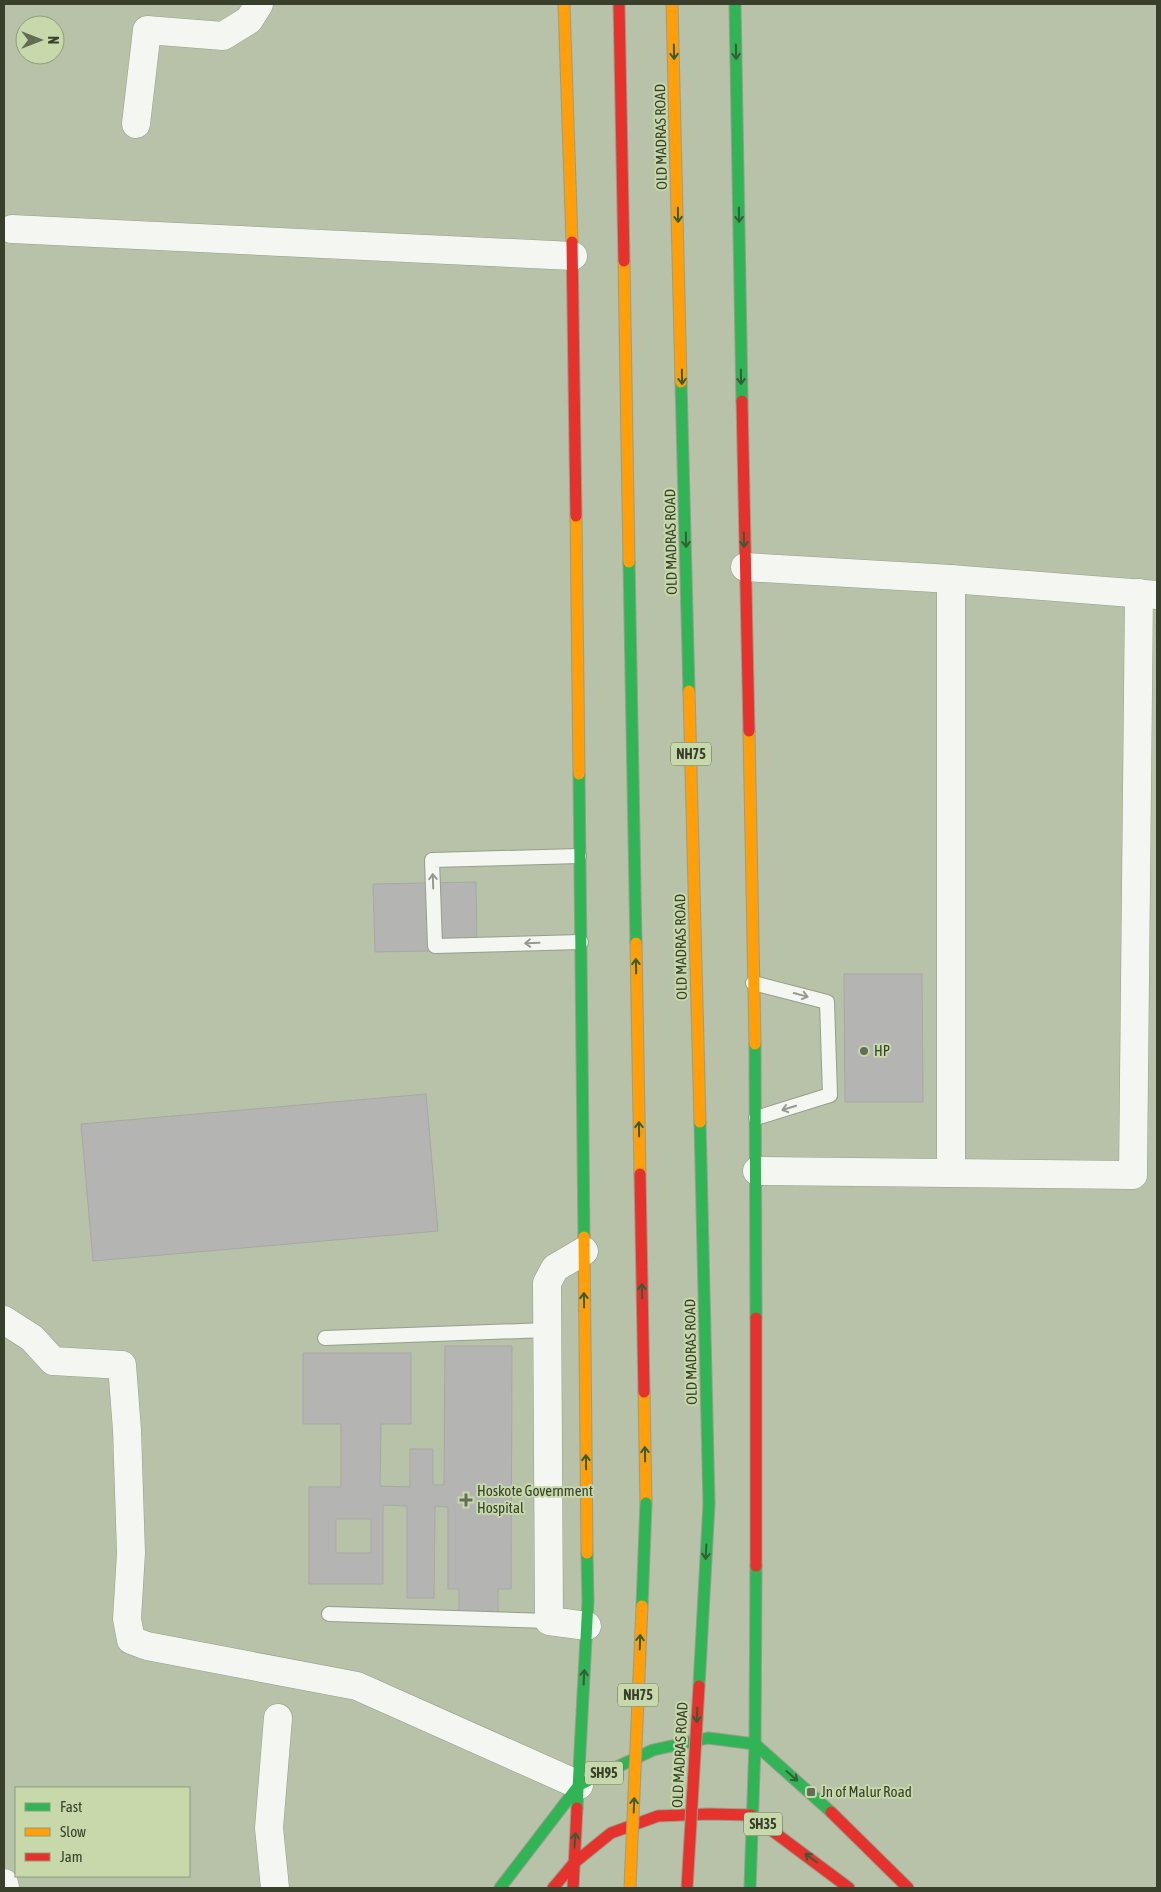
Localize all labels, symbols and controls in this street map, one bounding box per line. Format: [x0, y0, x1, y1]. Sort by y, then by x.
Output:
north arrow [15, 15, 65, 65]
text: N [45, 36, 61, 44]
one-way arrow [669, 44, 678, 60]
one-way arrow [731, 44, 740, 60]
street label: OLD MADRAS ROAD [651, 84, 670, 190]
one-way arrow [673, 207, 682, 223]
one-way arrow [734, 207, 743, 223]
one-way arrow [677, 369, 686, 385]
one-way arrow [737, 369, 746, 385]
street label: OLD MADRAS ROAD [661, 489, 680, 595]
one-way arrow [681, 532, 690, 548]
one-way arrow [740, 532, 749, 548]
road number: NH75 [671, 742, 711, 766]
one-way arrow [428, 873, 438, 889]
street label: OLD MADRAS ROAD [671, 894, 690, 1000]
one-way arrow [524, 939, 540, 948]
one-way arrow [631, 959, 641, 975]
one-way arrow [792, 991, 808, 1000]
place label: HP [874, 1042, 890, 1059]
marker: HP [858, 1045, 870, 1057]
one-way arrow [782, 1103, 798, 1113]
one-way arrow [634, 1121, 644, 1138]
one-way arrow [637, 1284, 647, 1300]
one-way arrow [580, 1292, 589, 1308]
street label: OLD MADRAS ROAD [681, 1299, 700, 1405]
one-way arrow [640, 1446, 650, 1462]
one-way arrow [581, 1455, 591, 1471]
place label: Hoskote Government Hospital [477, 1482, 593, 1516]
marker: Hoskote Government Hospital [459, 1493, 473, 1507]
one-way arrow [702, 1544, 711, 1560]
one-way arrow [636, 1634, 645, 1650]
one-way arrow [579, 1670, 589, 1686]
road number: NH75 [618, 1684, 658, 1706]
street label: OLD MADRAS ROAD [668, 1702, 691, 1808]
one-way arrow [693, 1706, 702, 1722]
road number: SH95 [585, 1762, 623, 1785]
one-way arrow [785, 1770, 798, 1782]
place label: Jn of Malur Road [821, 1783, 912, 1800]
marker: Jn of Malur Road [805, 1786, 817, 1798]
legend [15, 1787, 190, 1877]
one-way arrow [629, 1797, 638, 1813]
text: Fast [60, 1798, 82, 1815]
road number: SH35 [744, 1812, 782, 1836]
text: Slow [60, 1823, 86, 1840]
one-way arrow [571, 1832, 580, 1848]
text: Jam [60, 1848, 83, 1865]
one-way arrow [804, 1853, 818, 1863]

